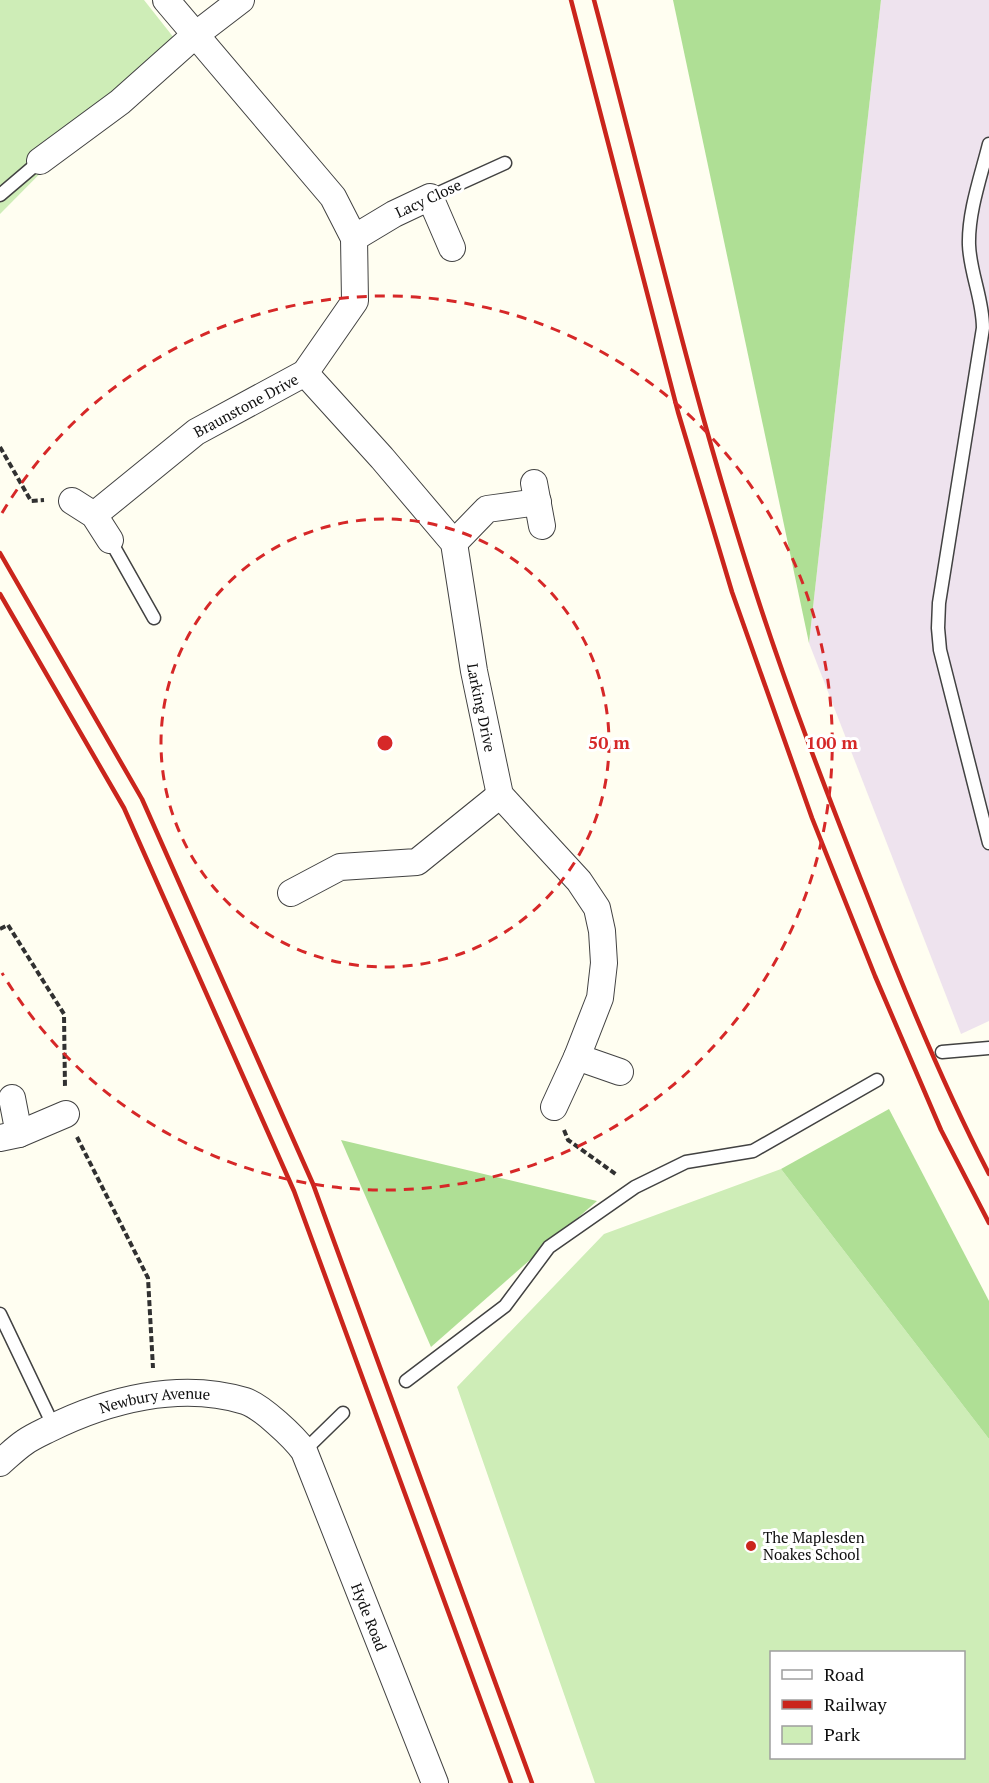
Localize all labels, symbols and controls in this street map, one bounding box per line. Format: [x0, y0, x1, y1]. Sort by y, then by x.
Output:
street label: Lacy Close [392, 174, 464, 222]
street label: Braunstone Drive [190, 369, 302, 442]
street label: Larking Drive [463, 662, 501, 754]
text: 50 m [588, 730, 630, 754]
text: 100 m [806, 730, 858, 754]
centre of rings [375, 733, 395, 753]
street label: Newbury Avenue [97, 1383, 211, 1418]
place label: The Maplesden Noakes School [763, 1527, 865, 1564]
marker: The Maplesden Noakes School [744, 1539, 758, 1553]
street label: Hyde Road [347, 1580, 392, 1654]
legend [770, 1651, 965, 1759]
text: Road [824, 1662, 864, 1686]
text: Railway [824, 1692, 888, 1716]
text: Park [824, 1722, 861, 1746]

